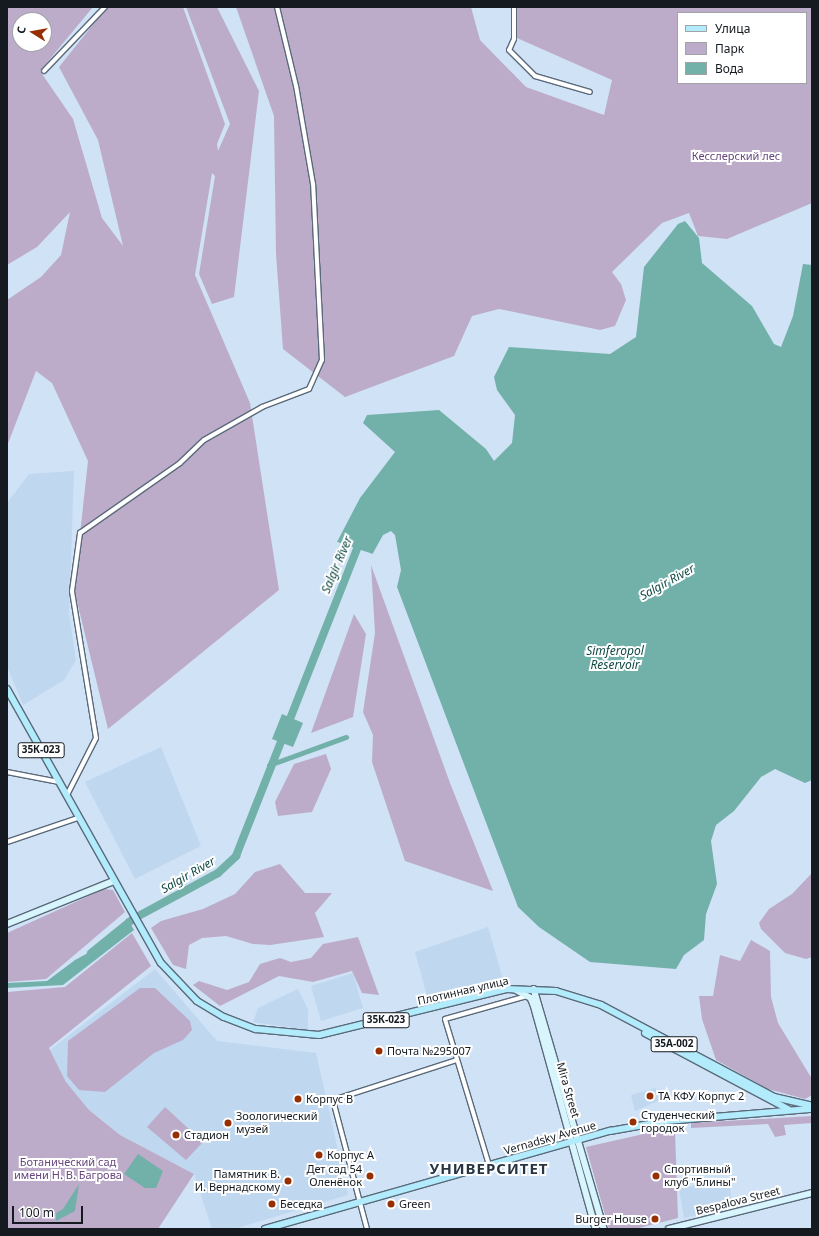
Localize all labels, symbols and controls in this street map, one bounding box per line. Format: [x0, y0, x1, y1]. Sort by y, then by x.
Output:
north arrow [12, 12, 52, 52]
legend [677, 12, 807, 84]
text: Улица [715, 20, 750, 37]
text: С [13, 25, 29, 35]
text: Парк [715, 40, 744, 57]
text: Вода [715, 60, 744, 77]
park label: Кесслерский лес [692, 149, 780, 163]
water label: Salgir River [319, 534, 355, 596]
water label: Salgir River [637, 561, 697, 603]
water label: Simferopol Reservoir [586, 644, 644, 672]
road number: 35К-023 [17, 742, 65, 758]
water label: Salgir River [158, 854, 218, 896]
street label: Плотинная улица [416, 974, 510, 1008]
road number: 35К-023 [362, 1012, 410, 1028]
road number: 35А-002 [650, 1036, 698, 1052]
place label: Почта №295007 [387, 1044, 471, 1058]
marker: Почта №295007 [374, 1046, 384, 1056]
street label: Mira Street [554, 1061, 582, 1119]
place label: ТА КФУ Корпус 2 [658, 1089, 744, 1103]
marker: ТА КФУ Корпус 2 [645, 1091, 655, 1101]
place label: Корпус В [306, 1092, 353, 1106]
marker: Корпус В [293, 1094, 303, 1104]
place label: Студенческий городок [641, 1109, 715, 1135]
place label: Зоологический музей [236, 1110, 318, 1136]
marker: Студенческий городок [628, 1117, 638, 1127]
marker: Зоологический музей [223, 1118, 233, 1128]
street label: Vernadsky Avenue [502, 1119, 598, 1157]
place label: Стадион [184, 1128, 229, 1142]
marker: Стадион [171, 1130, 181, 1140]
place label: Корпус А [327, 1148, 374, 1162]
marker: Корпус А [314, 1150, 324, 1160]
park label: Ботанический сад имени Н. В. Багрова [14, 1156, 122, 1182]
district label: УНИВЕРСИТЕТ [429, 1160, 549, 1178]
place label: Дет сад 54 Оленёнок [306, 1163, 362, 1189]
place label: Спортивный клуб "Блины" [664, 1163, 735, 1189]
place label: Памятник В. И. Вернадскому [195, 1168, 280, 1194]
marker: Дет сад 54 Оленёнок [365, 1171, 375, 1181]
marker: Спортивный клуб "Блины" [651, 1171, 661, 1181]
marker: Памятник В. И. Вернадскому [283, 1176, 293, 1186]
street label: Bespalova Street [695, 1184, 781, 1218]
place label: Беседка [280, 1197, 322, 1211]
place label: Green [399, 1197, 431, 1211]
scale bar [14, 1198, 85, 1224]
marker: Беседка [267, 1199, 277, 1209]
marker: Green [386, 1199, 396, 1209]
text: 100 m [19, 1204, 54, 1221]
place label: Burger House [575, 1212, 647, 1226]
marker: Burger House [650, 1214, 660, 1224]

